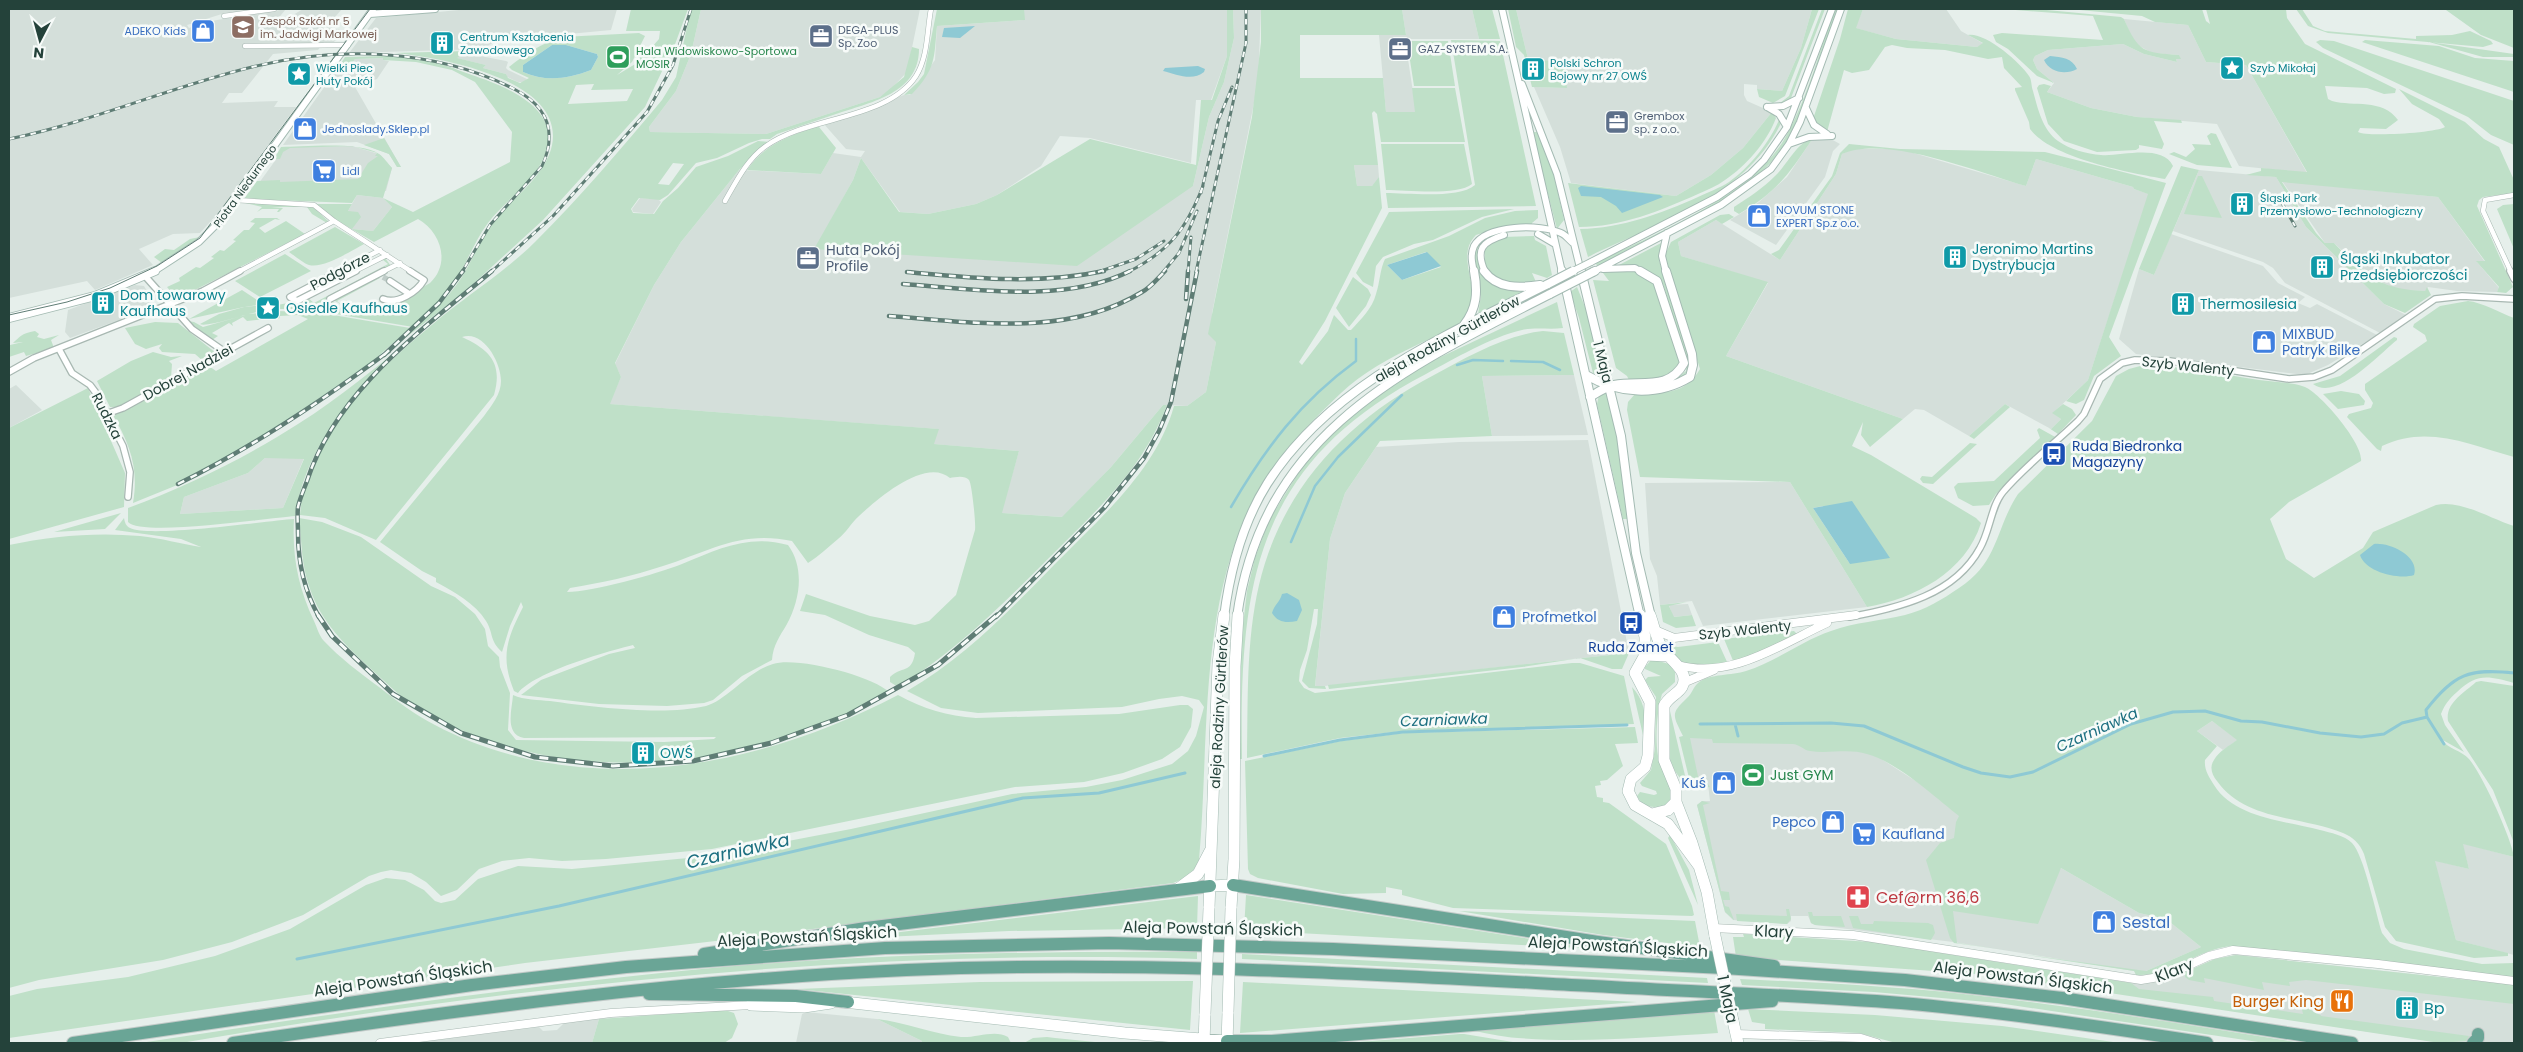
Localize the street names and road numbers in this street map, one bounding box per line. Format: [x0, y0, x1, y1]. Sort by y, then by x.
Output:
street label: Piotra Niedurnego [209, 141, 281, 231]
street label: Podgórze [307, 247, 374, 295]
street label: aleja Rodziny Gürtlerów [1371, 290, 1524, 387]
street label: Dobrej Nadziei [139, 339, 237, 405]
street label: 1 Maja [1588, 339, 1618, 385]
street label: Szyb Walenty [2141, 351, 2235, 381]
street label: Rudzka [87, 389, 127, 443]
street label: Szyb Walenty [1698, 615, 1792, 645]
street label: aleja Rodziny Gürtlerów [1205, 624, 1233, 789]
street label: Aleja Powstań Śląskich [1123, 915, 1303, 942]
street label: Klary [1754, 919, 1794, 944]
street label: Aleja Powstań Śląskich [716, 920, 898, 953]
street label: Aleja Powstań Śląskich [1527, 930, 1709, 963]
street label: Klary [2152, 953, 2197, 988]
street label: Aleja Powstań Śląskich [312, 955, 494, 1002]
street label: Aleja Powstań Śląskich [1932, 955, 2114, 1000]
street label: 1 Maja [1711, 973, 1744, 1025]

